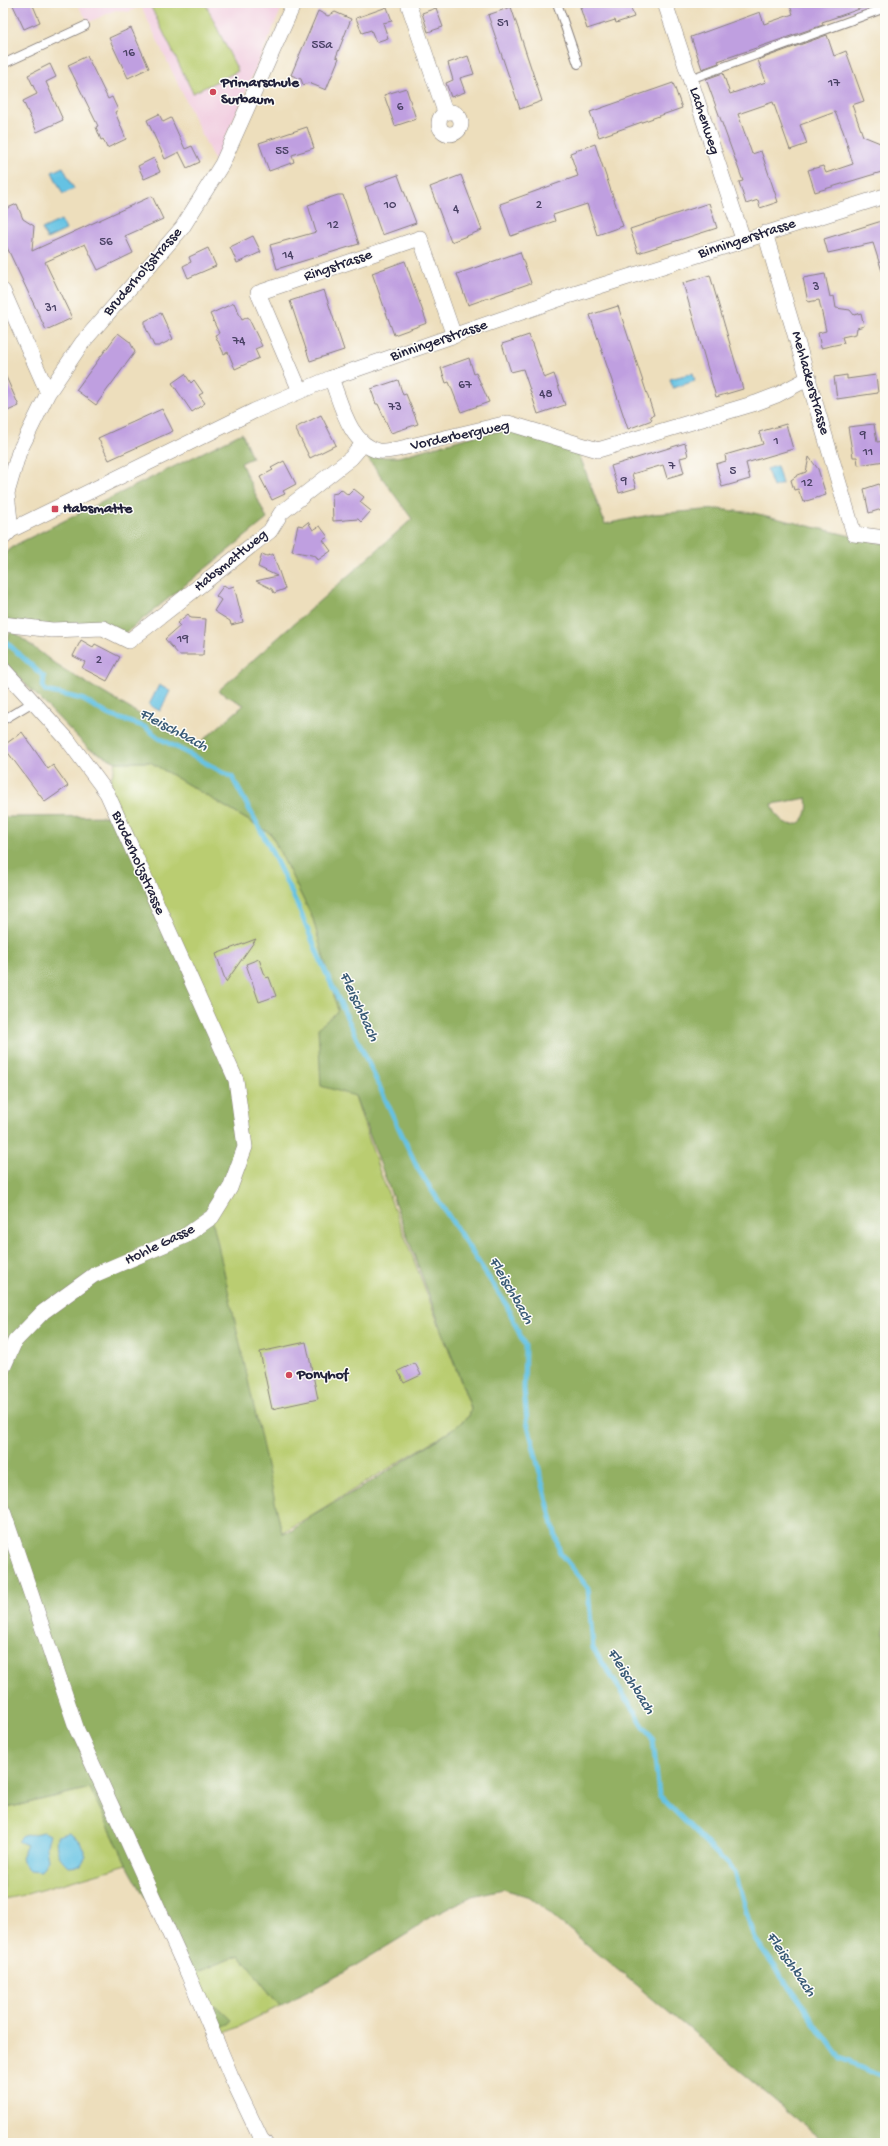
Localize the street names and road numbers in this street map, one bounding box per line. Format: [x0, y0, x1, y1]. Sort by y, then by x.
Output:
street label: Lachenweg [685, 85, 723, 157]
street label: Binningerstrasse [695, 215, 798, 264]
street label: Bruderholzstrasse [99, 224, 187, 321]
street label: Ringstrasse [302, 246, 375, 286]
street label: Binningerstrasse [387, 316, 490, 366]
street label: Mehlackerstrasse [787, 329, 833, 437]
street label: Vorderbergweg [408, 417, 511, 455]
street label: Habsmattweg [191, 526, 271, 596]
street label: Bruderholzstrasse [107, 807, 169, 918]
street label: Hohle Gasse [122, 1220, 198, 1270]

